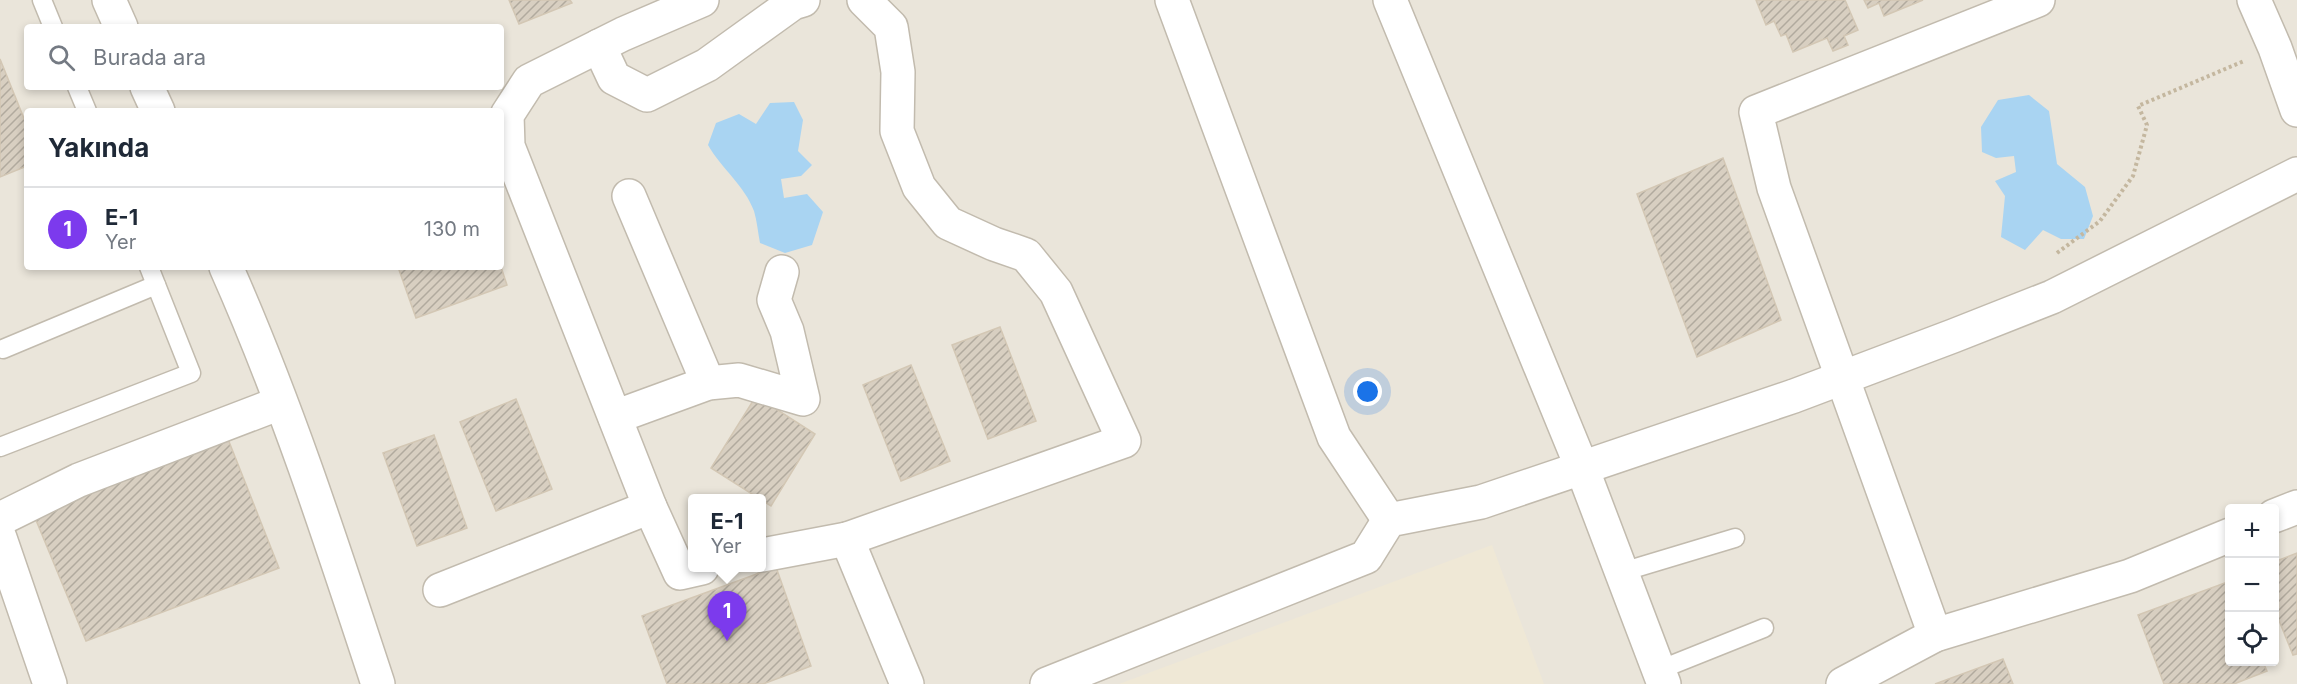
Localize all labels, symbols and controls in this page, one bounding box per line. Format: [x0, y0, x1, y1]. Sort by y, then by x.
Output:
search box [24, 24, 504, 90]
icon: search [45, 41, 78, 74]
text: Burada ara [93, 44, 206, 70]
text: Yakında [48, 132, 149, 163]
text: E-1 [105, 204, 138, 230]
text: 1 [63, 217, 72, 241]
text: 130 m [424, 217, 480, 241]
text: Yer [105, 230, 136, 254]
your location [1353, 377, 1382, 406]
popup [688, 494, 766, 572]
map controls [2225, 504, 2279, 666]
button: + [2225, 504, 2279, 558]
text: E-1 [710, 508, 744, 534]
text: Yer [710, 534, 742, 558]
button: − [2225, 558, 2279, 612]
pin: 1 [708, 592, 746, 641]
button: locate [2225, 612, 2279, 666]

